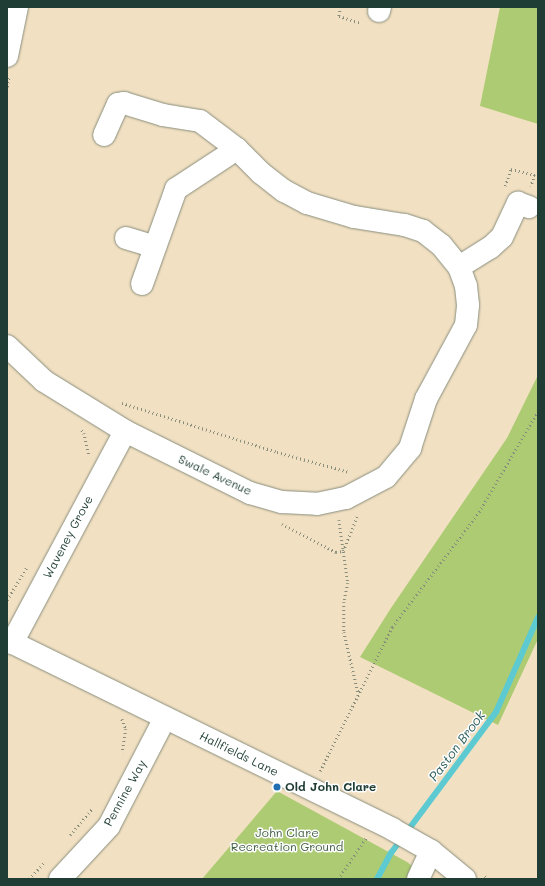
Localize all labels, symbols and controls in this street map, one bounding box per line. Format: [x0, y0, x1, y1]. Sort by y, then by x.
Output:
street label: Swale Avenue [176, 452, 254, 498]
street label: Waveney Grove [40, 493, 96, 581]
water label: Paston Brook [425, 708, 489, 784]
street label: Hallfields Lane [197, 729, 281, 779]
street label: Pennine Way [101, 757, 149, 829]
place label: Old John Clare [285, 780, 376, 794]
marker: Old John Clare [272, 782, 282, 792]
park label: John Clare Recreation Ground [231, 826, 343, 854]

